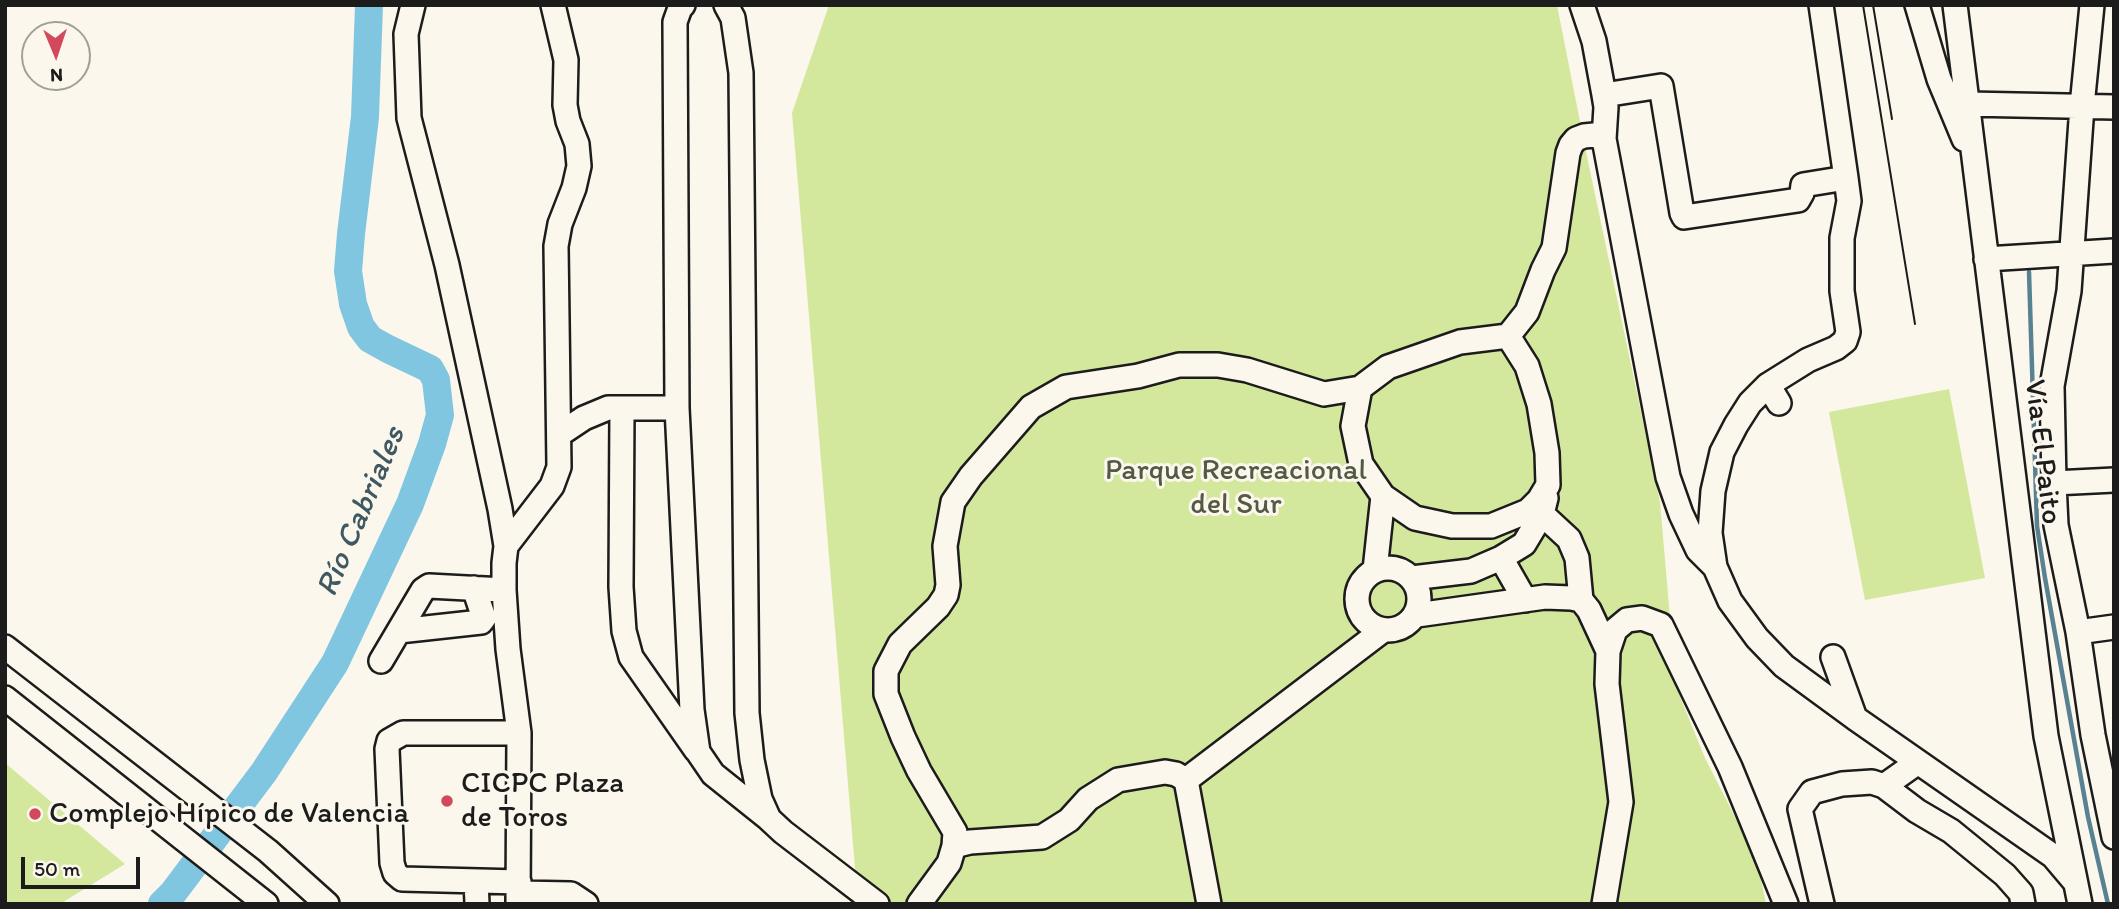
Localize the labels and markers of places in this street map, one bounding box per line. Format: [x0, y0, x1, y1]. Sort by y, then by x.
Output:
place label: CICPC Plaza de Toros [461, 766, 624, 836]
marker: CICPC Plaza de Toros [439, 793, 455, 809]
place label: Complejo Hípico de Valencia [49, 796, 409, 832]
marker: Complejo Hípico de Valencia [27, 806, 43, 822]

